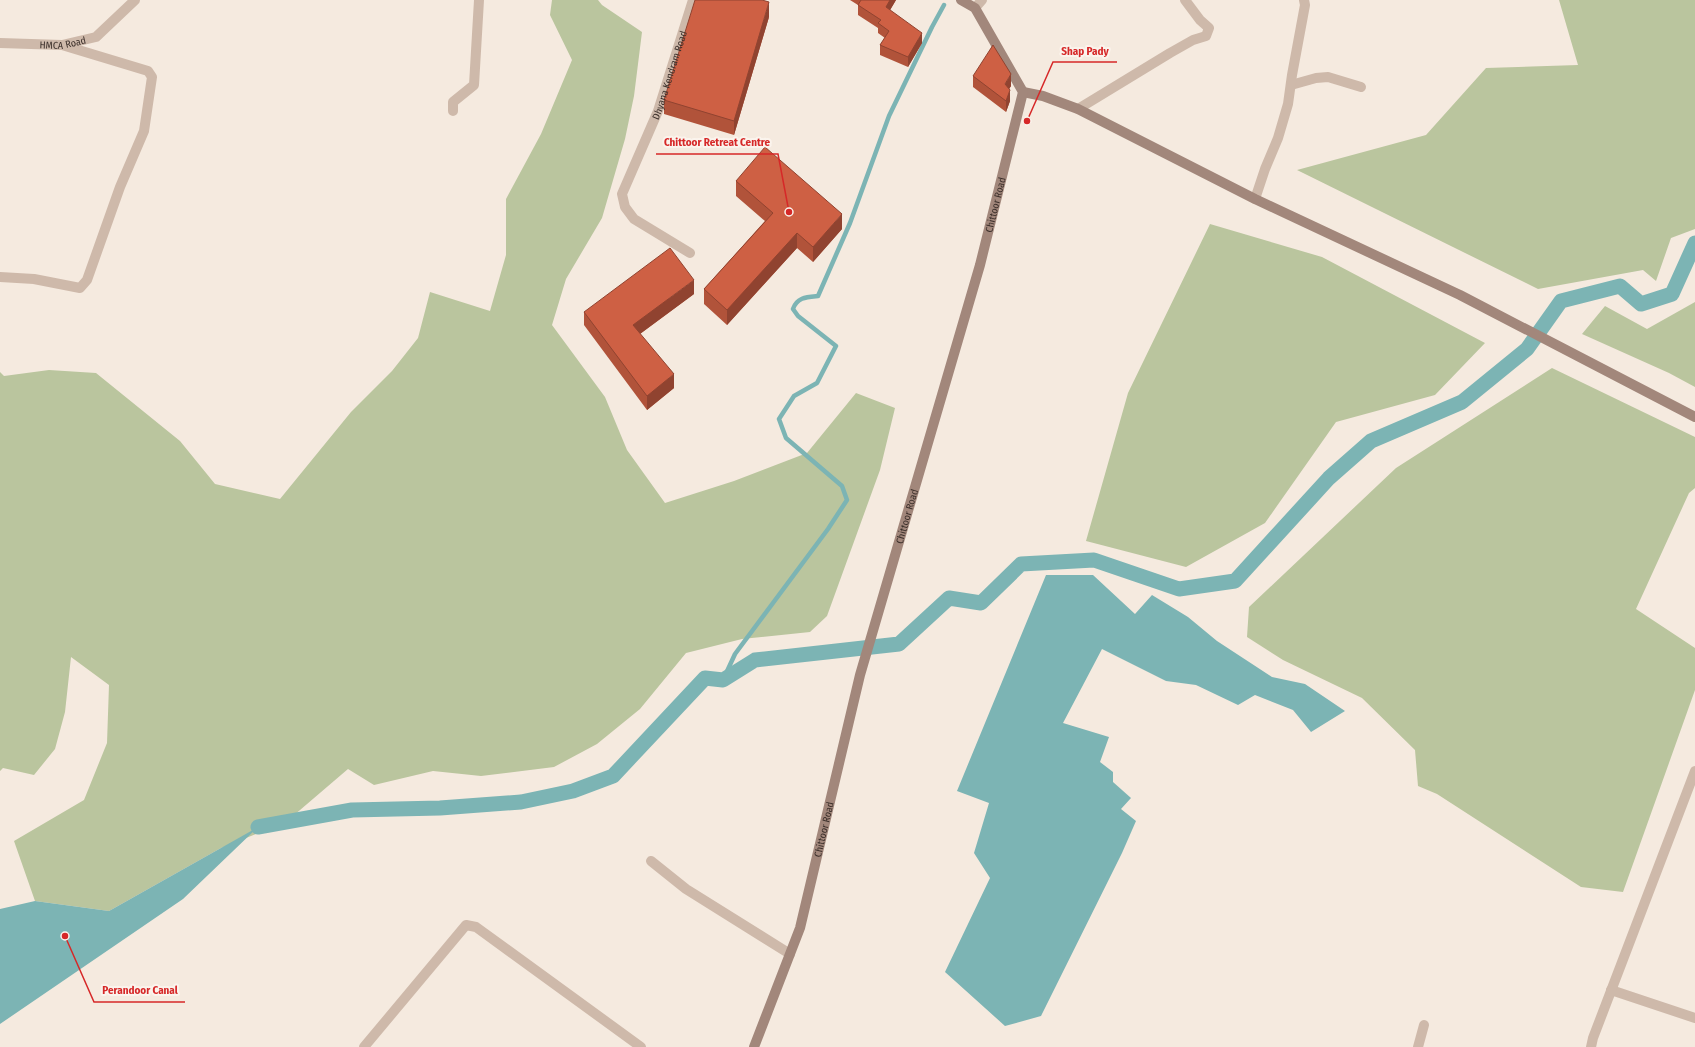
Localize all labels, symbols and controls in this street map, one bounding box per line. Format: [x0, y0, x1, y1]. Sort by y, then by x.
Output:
street label: Dhyana Kendram Road [650, 29, 690, 122]
street label: HMCA Road [39, 35, 87, 52]
callout: Shap Pady [1053, 39, 1117, 62]
text: Shap Pady [1061, 45, 1109, 58]
callout: Chittoor Retreat Centre [656, 131, 778, 154]
text: Chittoor Retreat Centre [664, 136, 771, 149]
street label: Chittoor Road [983, 176, 1009, 234]
street label: Chittoor Road [894, 488, 921, 545]
street label: Chittoor Road [812, 801, 837, 858]
callout: Perandoor Canal [94, 979, 185, 1002]
text: Perandoor Canal [102, 984, 179, 997]

